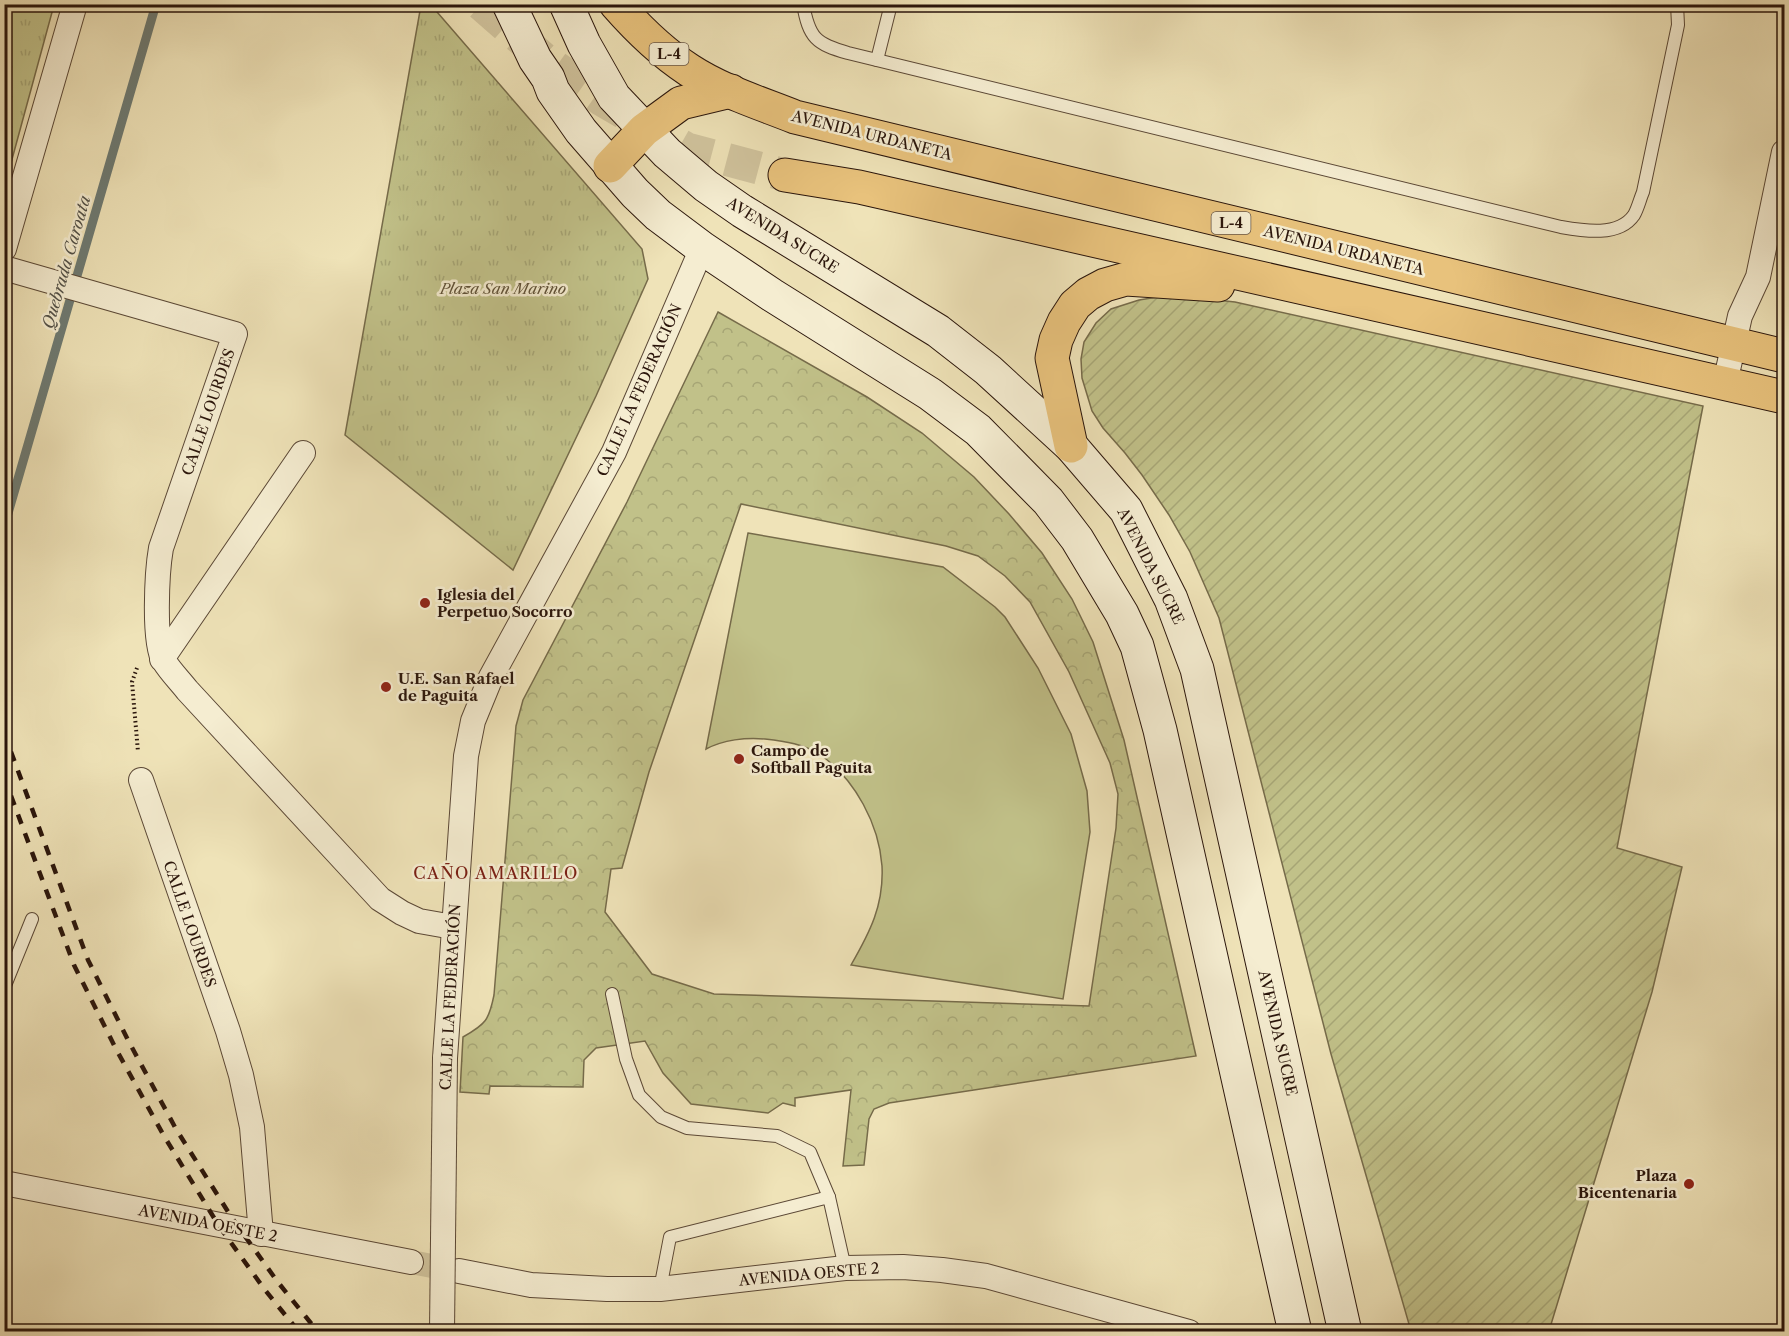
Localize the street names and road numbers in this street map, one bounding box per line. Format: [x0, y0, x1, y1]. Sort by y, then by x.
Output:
road number: L-4 [650, 43, 688, 65]
street label: AVENIDA URDANETA [789, 106, 955, 164]
street label: AVENIDA SUCRE [723, 192, 843, 277]
road number: L-4 [1212, 212, 1250, 234]
street label: AVENIDA URDANETA [1261, 221, 1427, 279]
street label: CALLE LA FEDERACIÓN [592, 301, 686, 479]
street label: CALLE LOURDES [177, 346, 239, 478]
street label: AVENIDA SUCRE [1113, 503, 1189, 628]
street label: CALLE LOURDES [159, 858, 221, 990]
street label: CALLE LA FEDERACIÓN [436, 903, 464, 1091]
street label: AVENIDA SUCRE [1254, 967, 1302, 1098]
street label: AVENIDA OESTE 2 [136, 1200, 279, 1246]
street label: AVENIDA OESTE 2 [737, 1258, 880, 1290]

